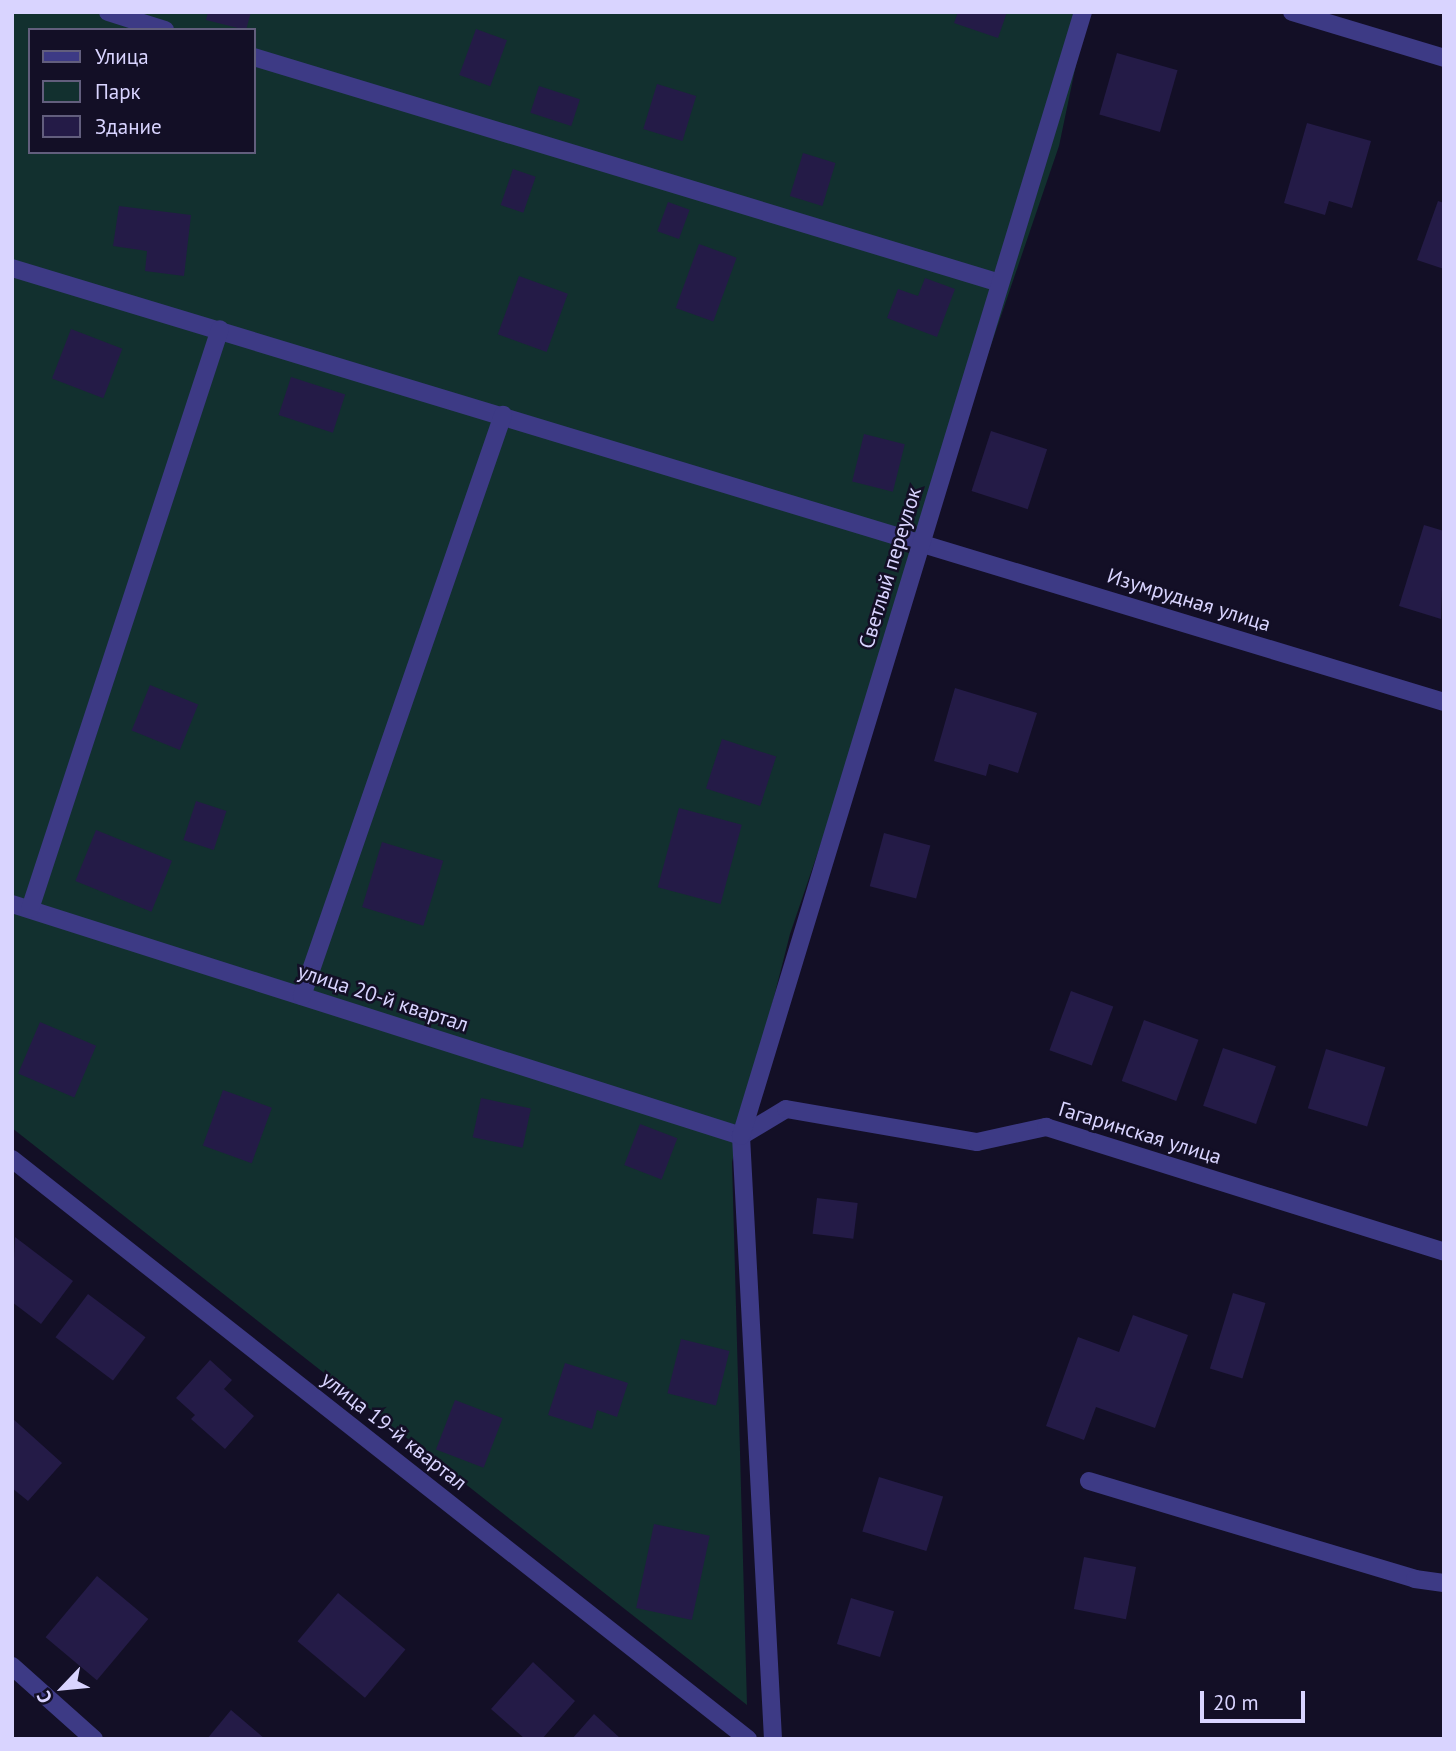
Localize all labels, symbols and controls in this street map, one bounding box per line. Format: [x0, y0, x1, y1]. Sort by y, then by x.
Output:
legend [28, 28, 256, 154]
text: Улица [95, 43, 149, 70]
text: Парк [95, 78, 141, 105]
text: Здание [95, 113, 162, 140]
street label: Светлый переулок [853, 484, 927, 652]
street label: Изумрудная улица [1104, 563, 1274, 637]
street label: улица 20-й квартал [295, 959, 471, 1037]
street label: Гагаринская улица [1056, 1096, 1224, 1170]
street label: улица 19-й квартал [316, 1366, 472, 1496]
north arrow [28, 1653, 98, 1723]
scale bar [1204, 1678, 1309, 1722]
text: С [31, 1687, 57, 1707]
text: 20 m [1213, 1689, 1259, 1716]

